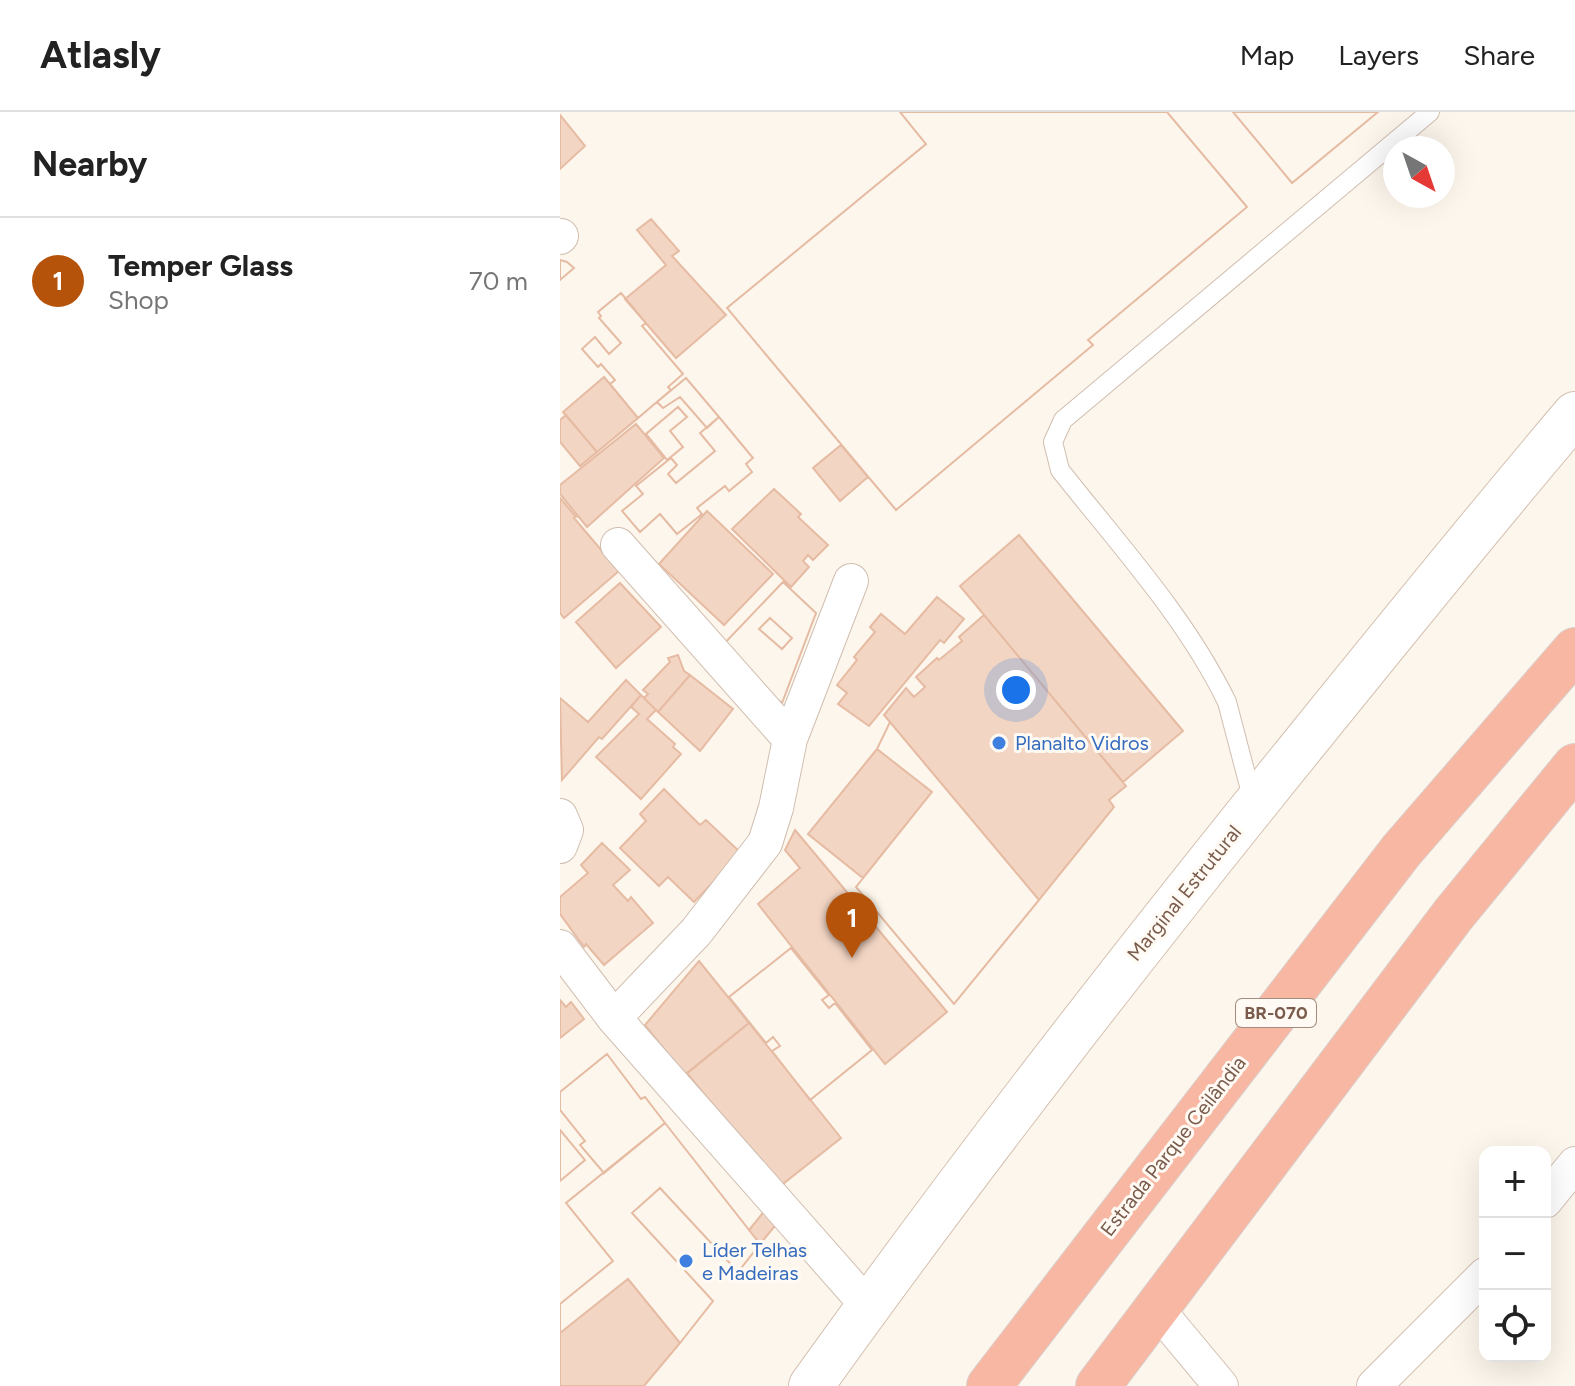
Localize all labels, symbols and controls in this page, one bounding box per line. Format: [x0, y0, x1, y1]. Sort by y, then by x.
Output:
text: Atlasly [40, 32, 161, 78]
text: Map [1240, 38, 1294, 72]
text: Layers [1338, 38, 1419, 72]
text: Share [1463, 38, 1535, 72]
north arrow [1383, 136, 1455, 208]
text: Nearby [32, 144, 147, 185]
text: Temper Glass [108, 247, 293, 284]
text: 1 [53, 265, 63, 297]
text: 70 m [469, 265, 528, 297]
text: Shop [108, 284, 169, 316]
your location [996, 670, 1036, 710]
place label: Planalto Vidros [1015, 731, 1149, 755]
marker: Planalto Vidros [990, 734, 1008, 752]
street label: Marginal Estrutural [1122, 820, 1246, 966]
pin: 1 [826, 892, 878, 958]
road number: BR-070 [1236, 999, 1316, 1027]
street label: Estrada Parque Ceilândia [1095, 1051, 1251, 1241]
map controls [1479, 1146, 1551, 1362]
button: + [1479, 1146, 1551, 1218]
button: − [1479, 1218, 1551, 1290]
place label: Líder Telhas e Madeiras [702, 1238, 807, 1285]
marker: Líder Telhas e Madeiras [677, 1252, 695, 1270]
button: locate [1479, 1290, 1551, 1362]

